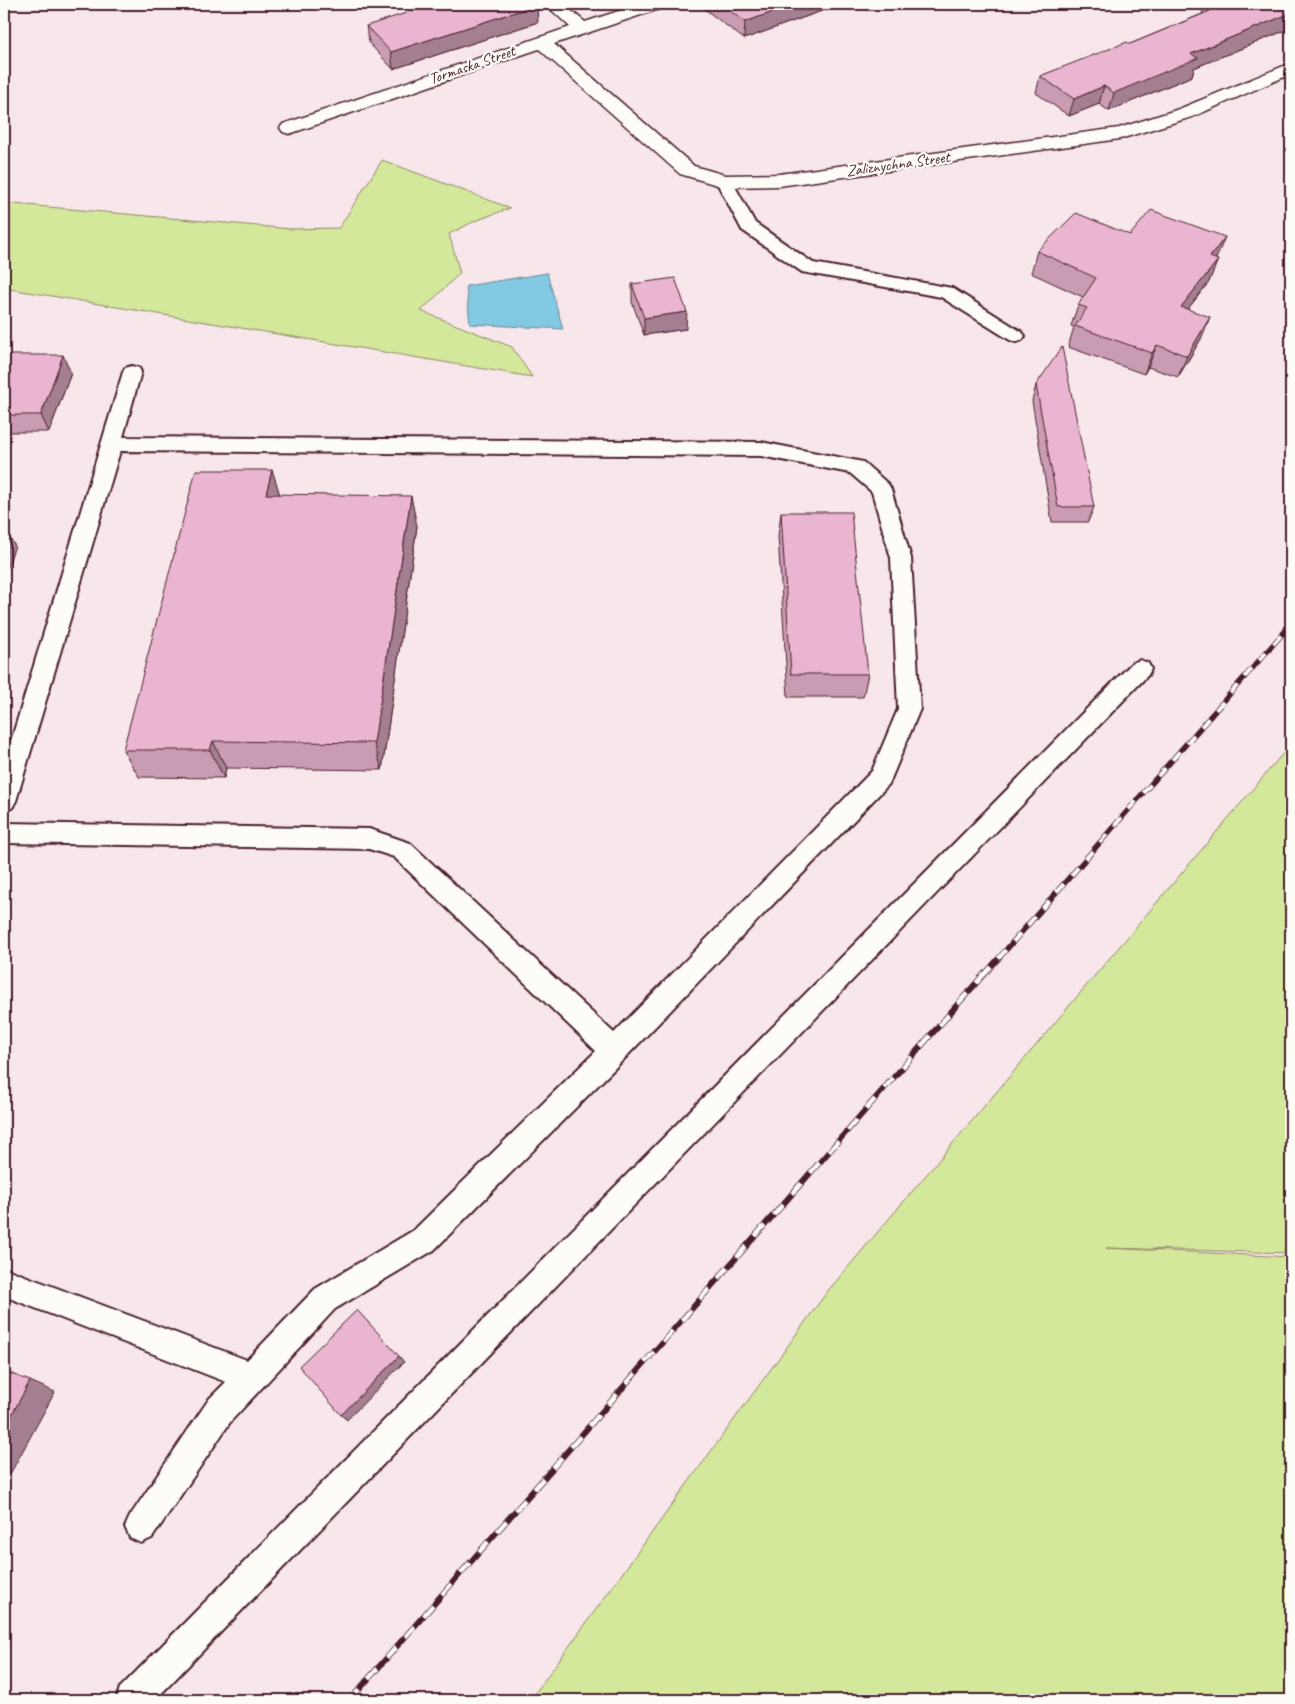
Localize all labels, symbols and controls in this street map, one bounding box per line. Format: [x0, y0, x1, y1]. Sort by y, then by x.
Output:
street label: Tormaska Street [426, 40, 519, 89]
street label: Zaliznychna Street [845, 147, 953, 181]

